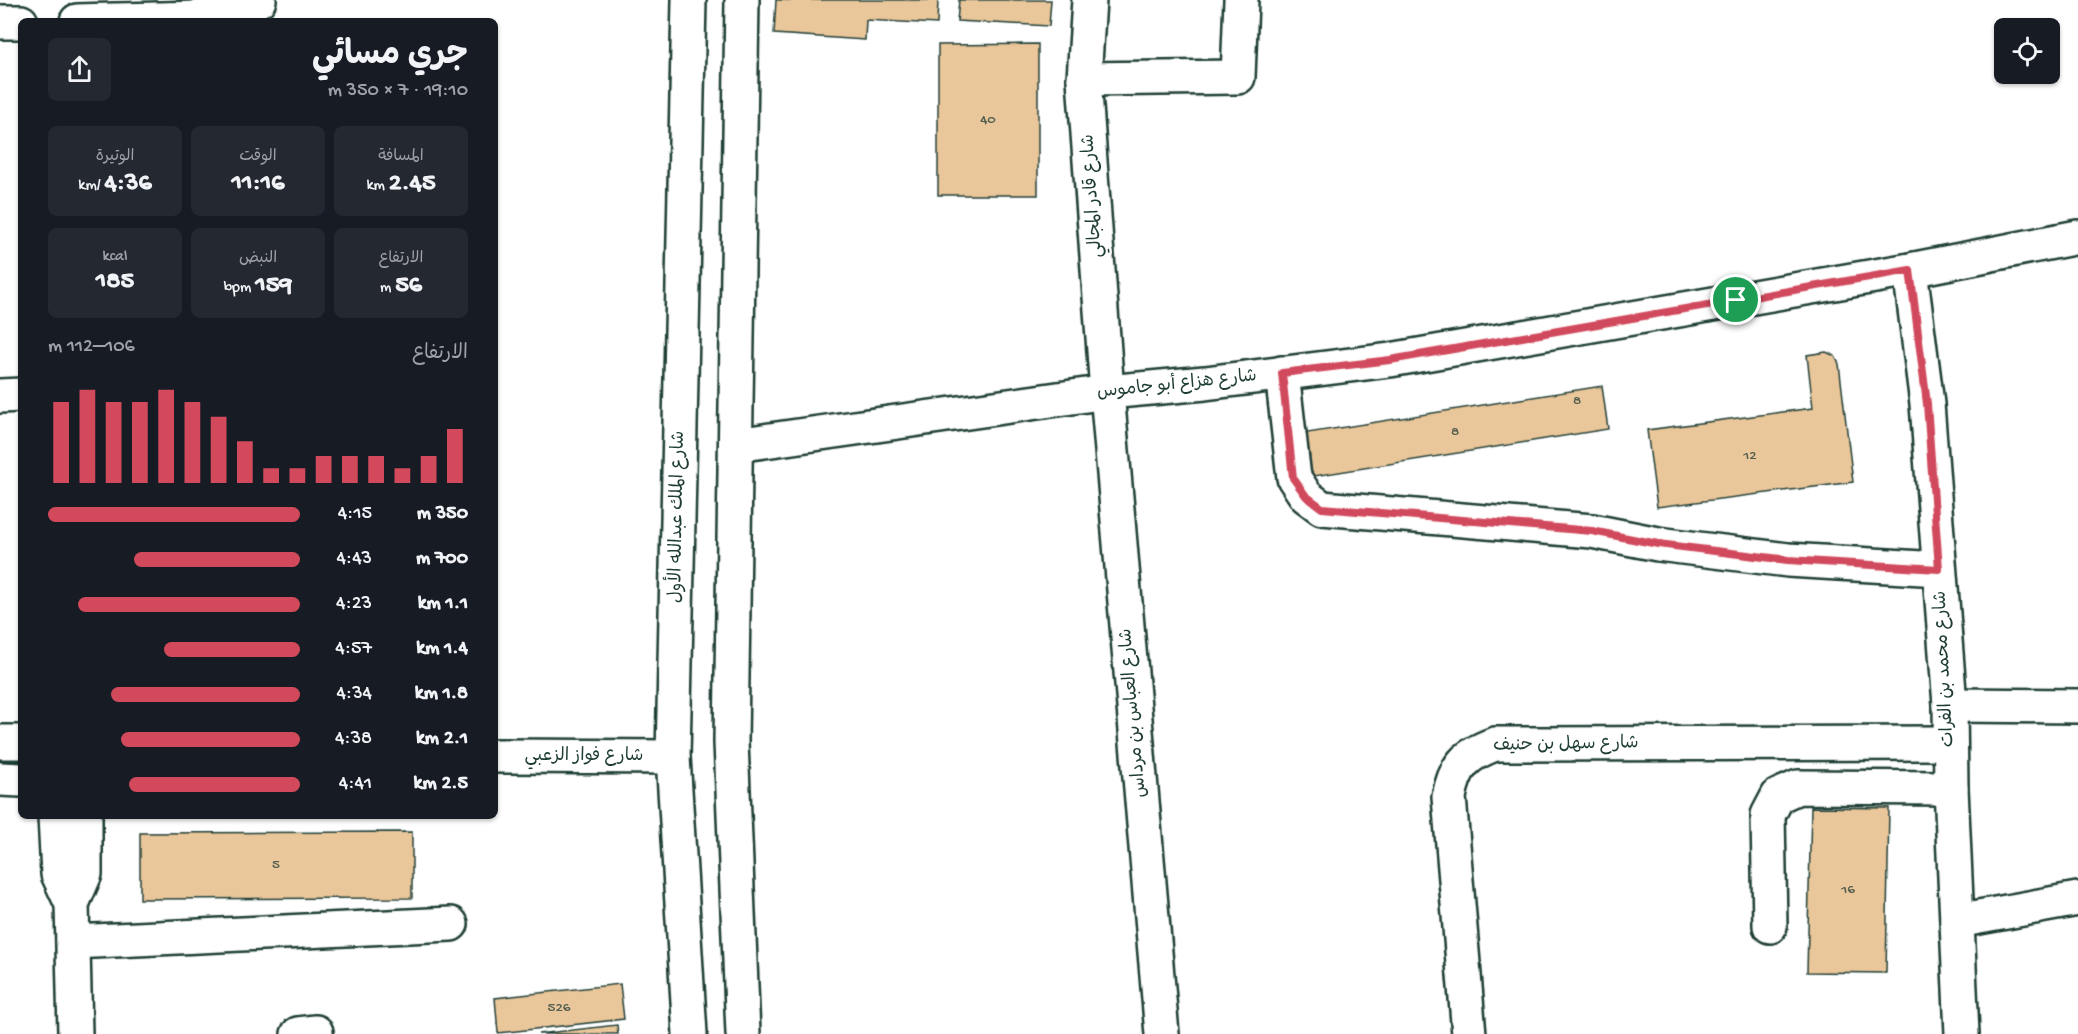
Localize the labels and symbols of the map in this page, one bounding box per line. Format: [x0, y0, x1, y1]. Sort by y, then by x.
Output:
house number: 40 [980, 111, 996, 129]
street label: شارع قادر المجالي [1078, 133, 1111, 259]
pin [1710, 274, 1761, 325]
street label: شارع هزاع أبو جاموس [1096, 364, 1258, 404]
house number: 8 [1573, 392, 1581, 410]
house number: 8 [1451, 423, 1459, 441]
street label: شارع الملك عبدالله الأول [662, 430, 690, 603]
house number: 12 [1742, 447, 1757, 465]
street label: شارع محمد بن الفرات [1930, 590, 1960, 748]
street label: شارع العباس بن مرداس [1116, 628, 1152, 798]
street label: شارع سهل بن حنيف [1493, 733, 1639, 757]
street label: شارع فواز الزعبي [525, 746, 643, 770]
house number: 5 [272, 856, 280, 874]
house number: 16 [1840, 881, 1855, 899]
house number: 526 [548, 999, 571, 1017]

